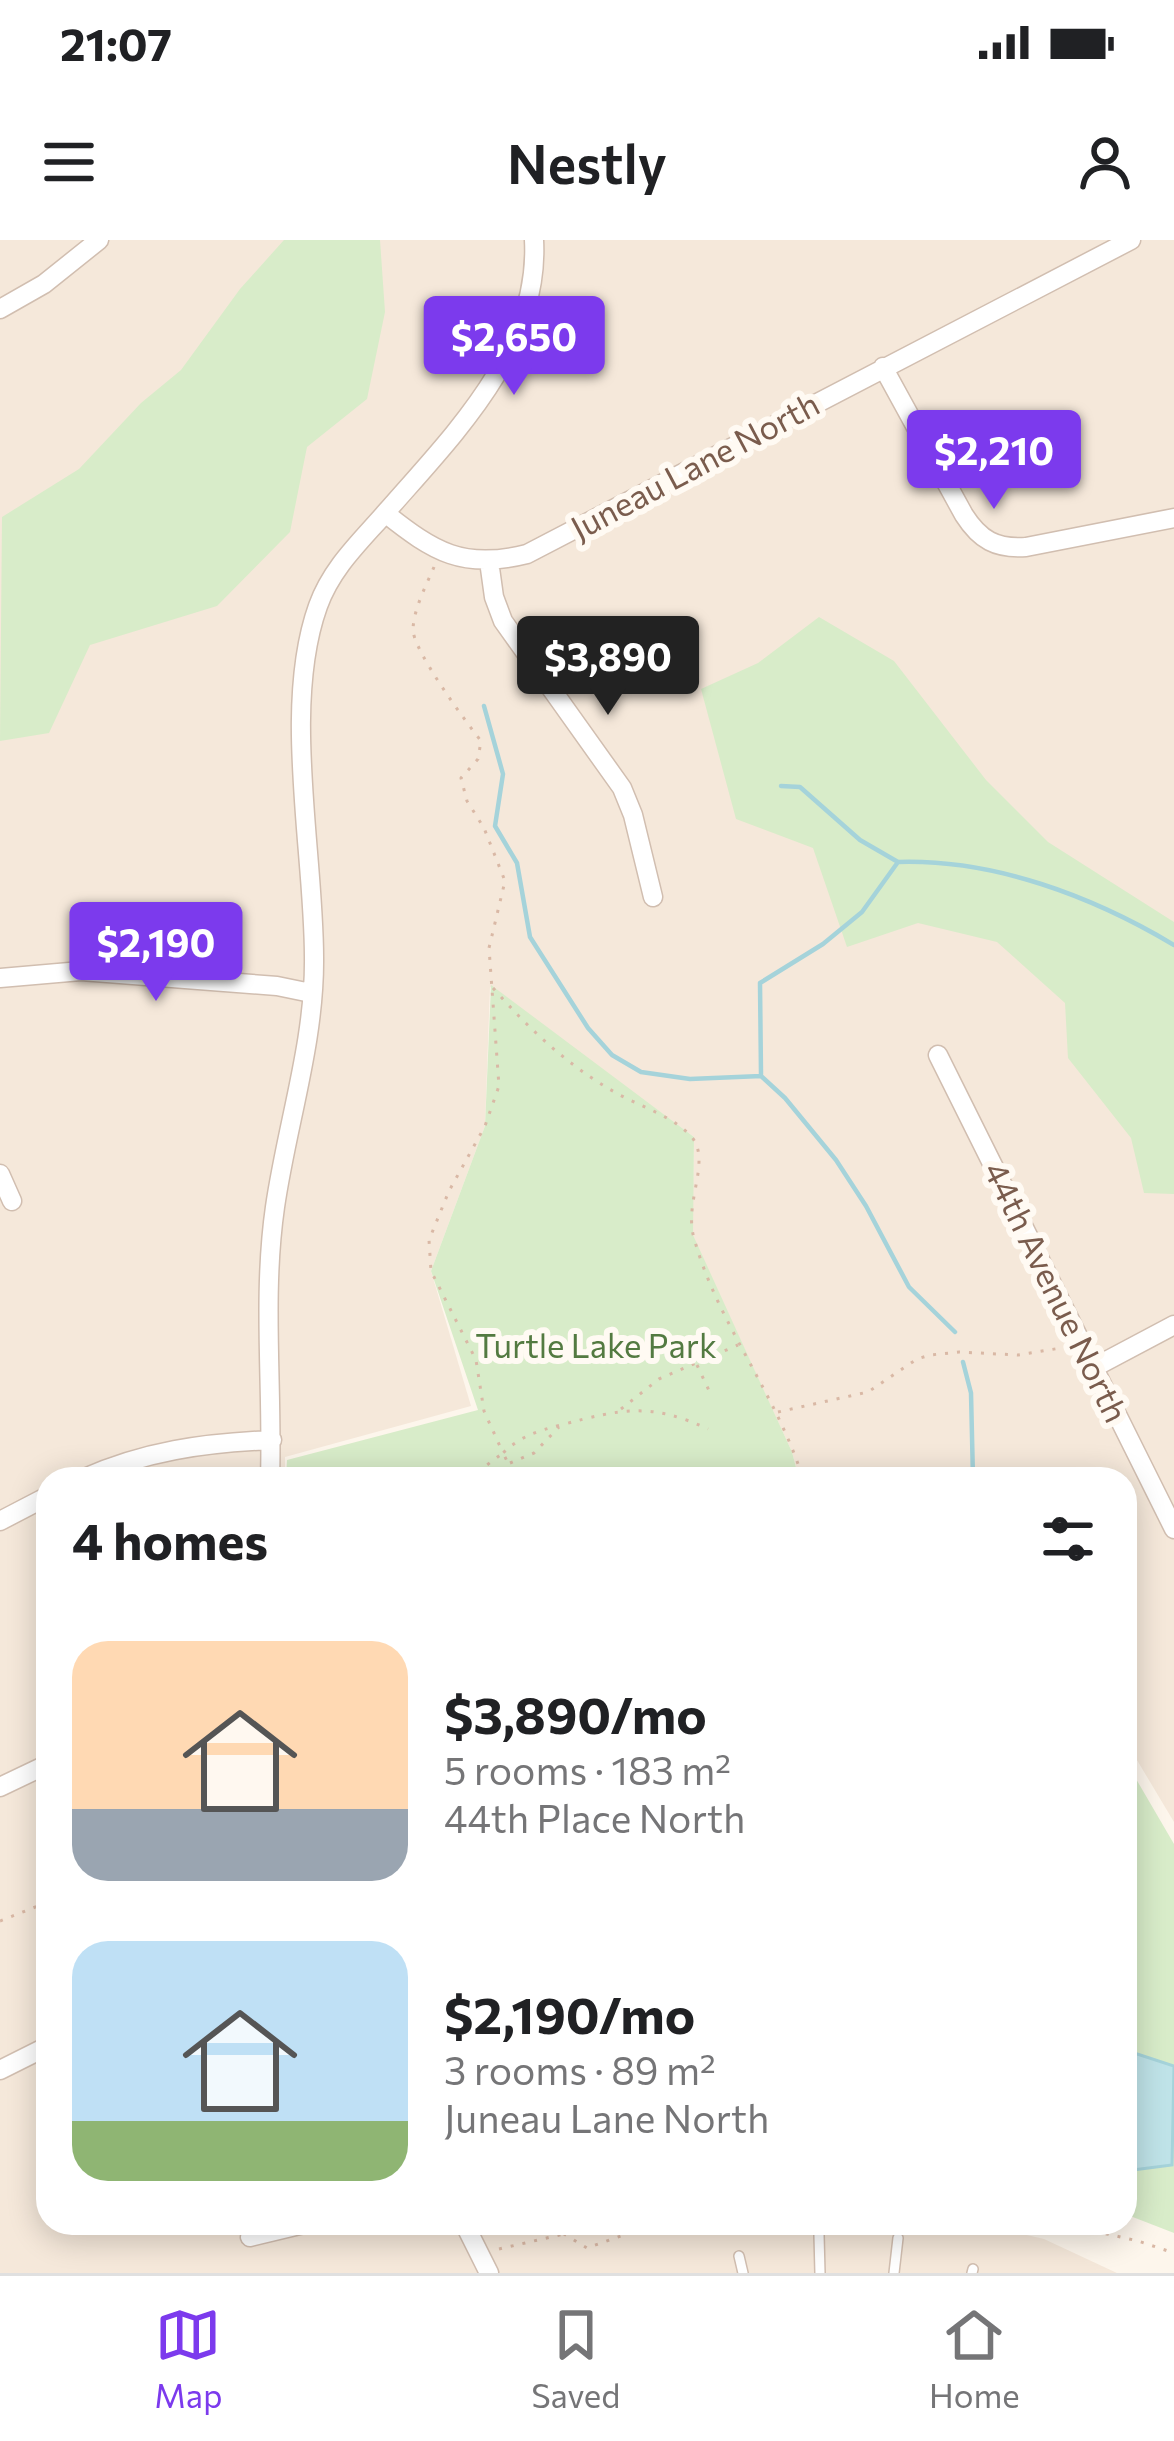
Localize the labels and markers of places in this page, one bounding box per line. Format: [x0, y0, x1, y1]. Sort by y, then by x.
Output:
pin: $2,650 [416, 296, 612, 398]
pin: $2,210 [896, 410, 1092, 512]
pin: $3,890 [510, 616, 706, 718]
pin: $2,190 [58, 902, 254, 1004]

